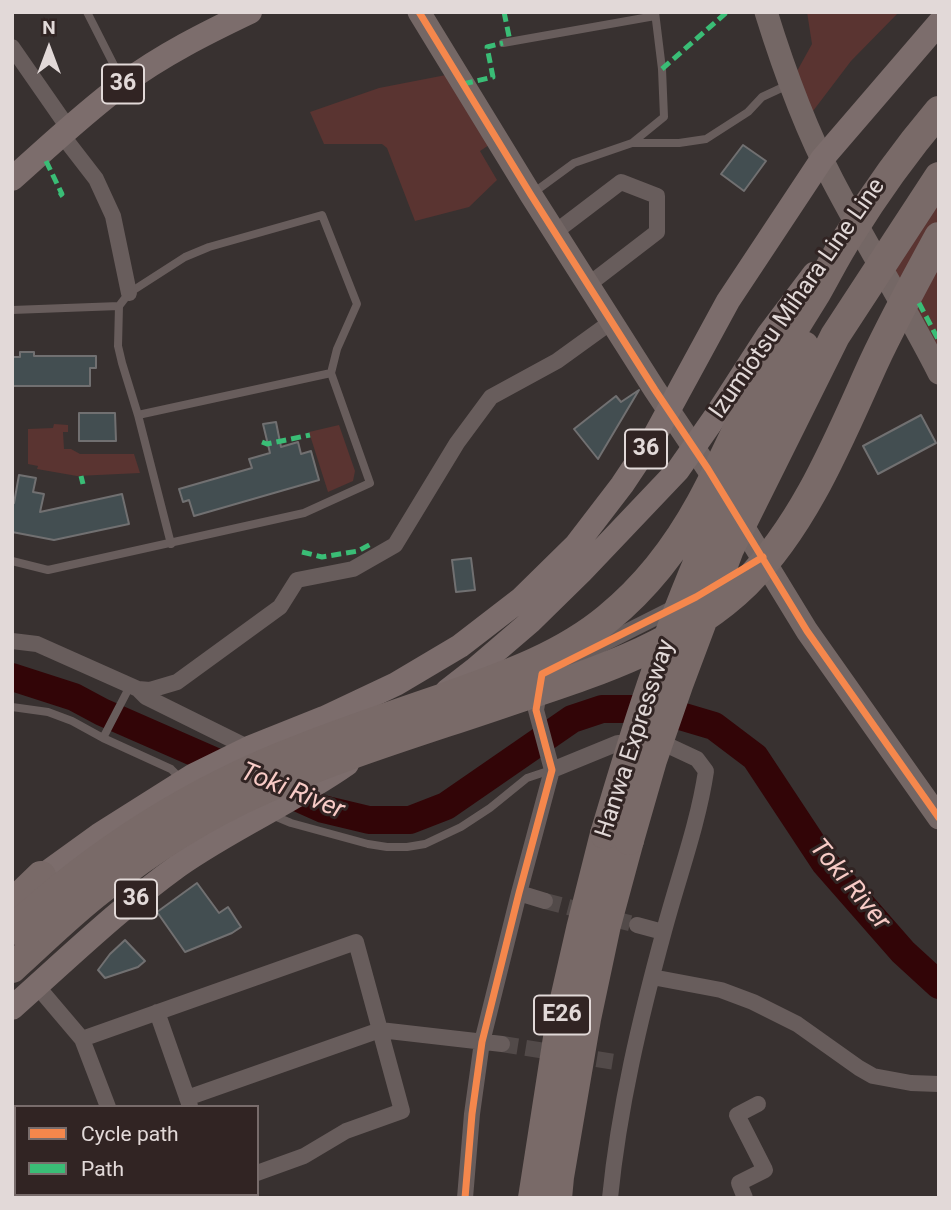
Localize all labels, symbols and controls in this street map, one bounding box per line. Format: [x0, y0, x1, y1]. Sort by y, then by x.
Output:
north arrow [14, 14, 84, 84]
text: N [42, 16, 56, 39]
road number: 36 [102, 64, 144, 104]
street label: Izumiotsu Mihara Line Line [704, 173, 892, 425]
road number: 36 [625, 430, 667, 468]
street label: Hanwa Expressway [590, 636, 682, 842]
water label: Toki River [236, 757, 348, 827]
water label: Toki River [802, 833, 896, 937]
road number: 36 [115, 879, 157, 918]
road number: E26 [534, 996, 590, 1034]
legend [14, 1105, 259, 1196]
text: Cycle path [81, 1122, 179, 1146]
text: Path [81, 1157, 124, 1181]

